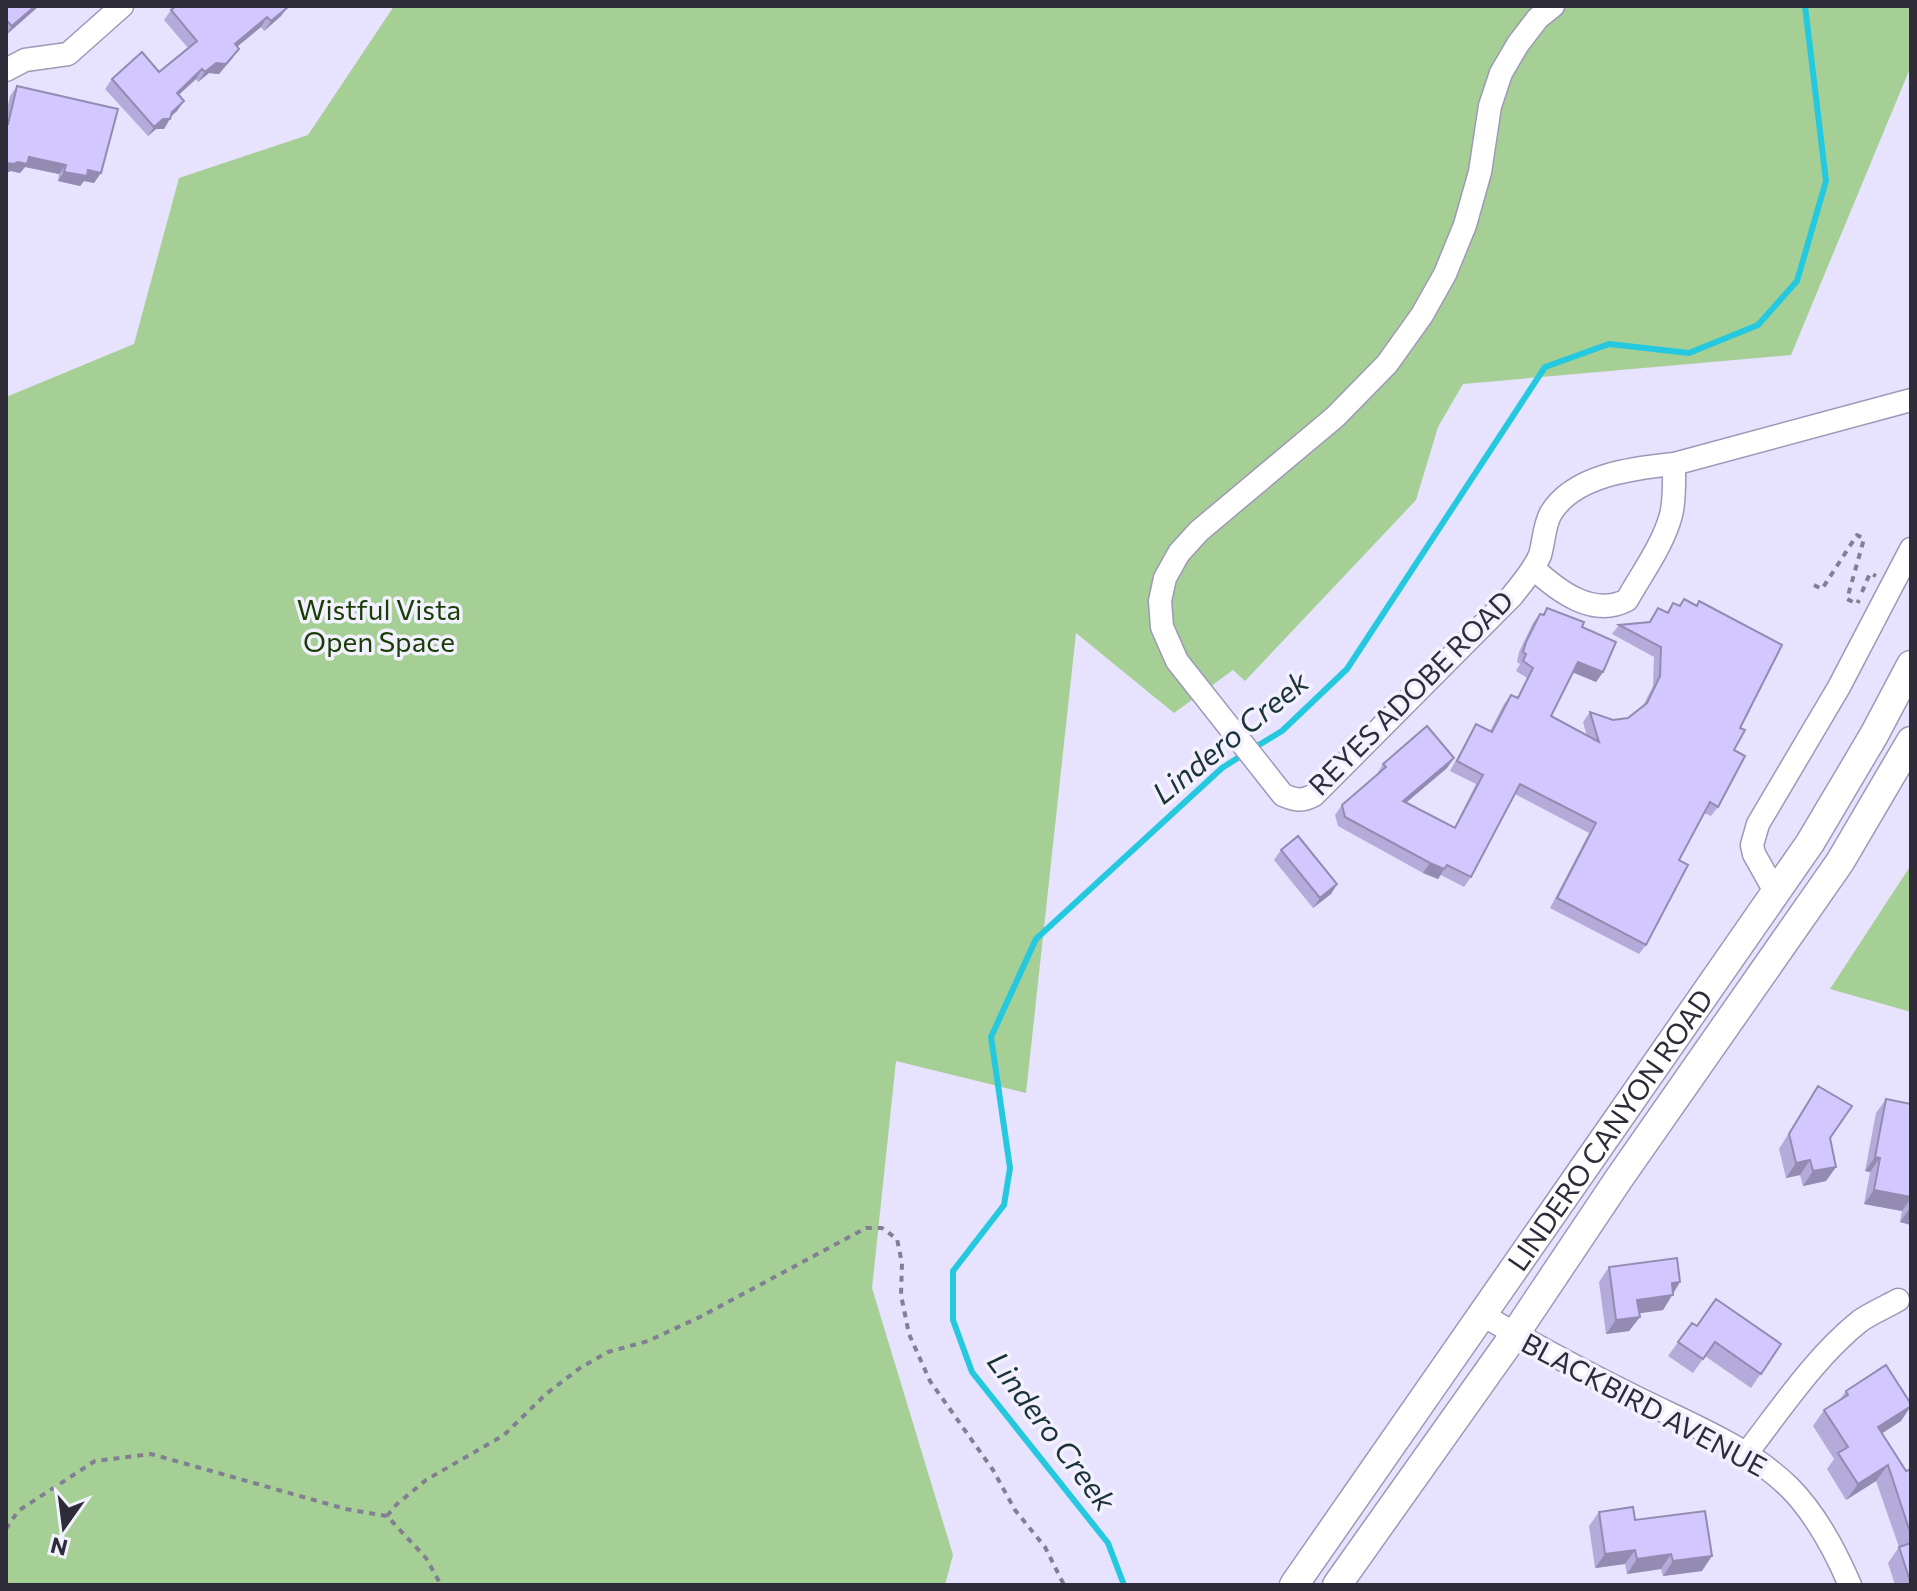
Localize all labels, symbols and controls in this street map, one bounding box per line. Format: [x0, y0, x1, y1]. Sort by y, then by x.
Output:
street label: REYES ADOBE ROAD [1301, 583, 1520, 802]
park label: Wistful Vista Open Space [297, 592, 461, 658]
water label: Lindero Creek [1144, 661, 1316, 810]
street label: LINDERO CANYON ROAD [1500, 982, 1719, 1277]
street label: BLACKBIRD AVENUE [1516, 1325, 1773, 1483]
water label: Lindero Creek [981, 1343, 1125, 1518]
north arrow [24, 1487, 104, 1567]
text: N [48, 1532, 70, 1562]

